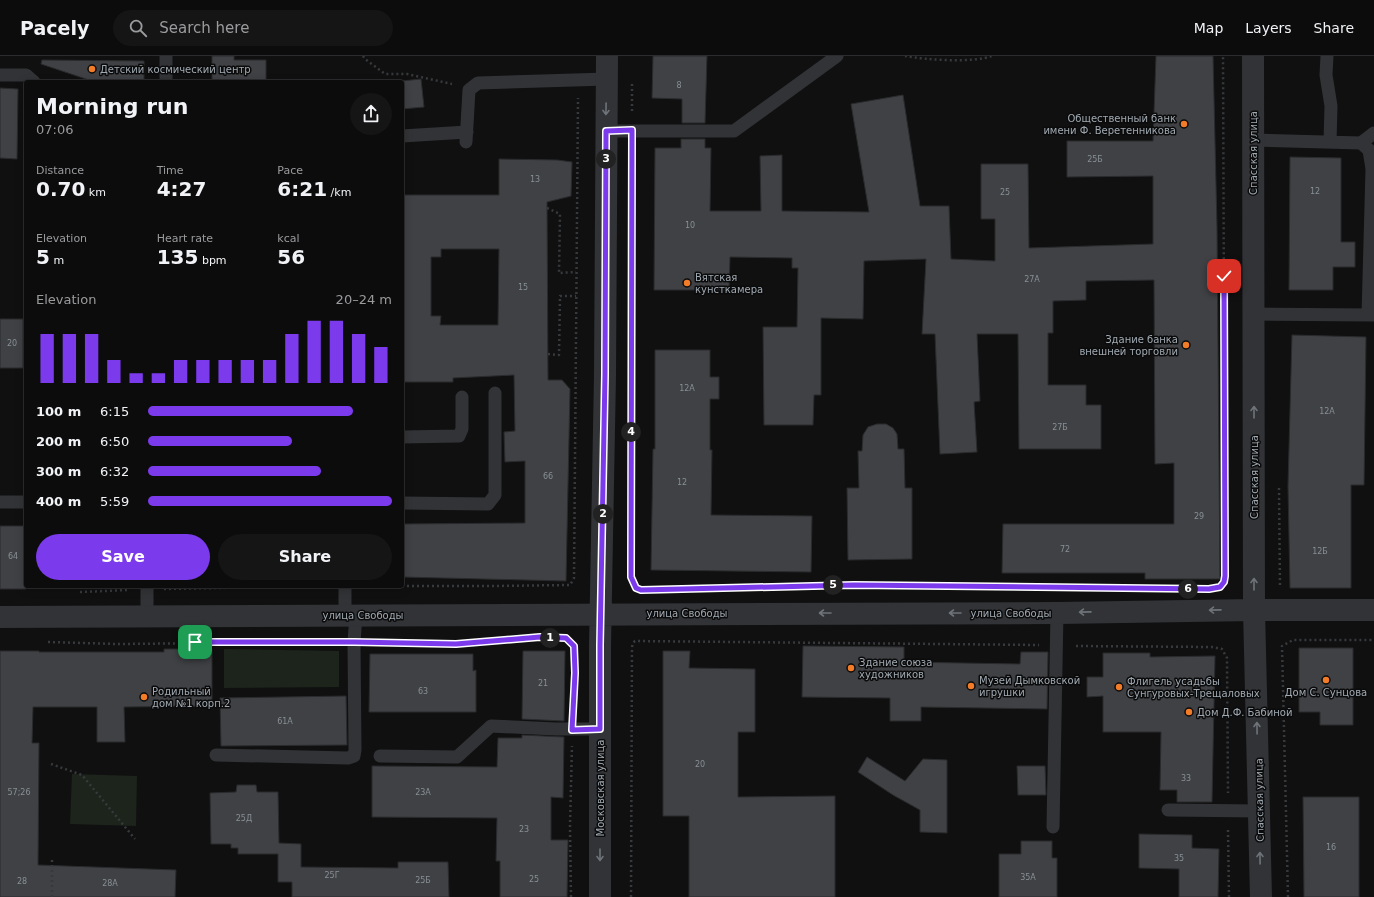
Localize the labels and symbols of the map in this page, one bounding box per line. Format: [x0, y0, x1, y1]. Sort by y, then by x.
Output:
marker: Детский космический центр [87, 64, 97, 74]
place label: Детский космический центр [100, 64, 251, 75]
house number: 8 [676, 81, 682, 90]
one-way arrow [602, 102, 610, 115]
street label: Спасская улица [1248, 111, 1259, 195]
place label: Общественный банк имени Ф. Веретенникова [1043, 113, 1176, 136]
marker: Общественный банк имени Ф. Веретенникова [1179, 119, 1189, 129]
pin: 3 [596, 149, 616, 169]
house number: 25Б [1087, 155, 1103, 164]
house number: 13 [530, 175, 540, 184]
house number: 12 [1310, 187, 1320, 196]
house number: 25 [1000, 188, 1010, 197]
house number: 10 [685, 221, 695, 230]
pin [1207, 259, 1241, 293]
place label: Вятская кунсткамера [695, 272, 763, 295]
house number: 27А [1024, 275, 1040, 284]
marker: Вятская кунсткамера [682, 278, 692, 288]
house number: 15 [518, 283, 528, 292]
place label: Здание банка внешней торговли [1079, 334, 1178, 357]
house number: 20 [7, 339, 17, 348]
marker: Здание банка внешней торговли [1181, 340, 1191, 350]
house number: 12А [679, 384, 695, 393]
one-way arrow [1250, 406, 1258, 419]
house number: 12А [1319, 407, 1335, 416]
pin: 4 [621, 422, 641, 442]
house number: 27Б [1052, 423, 1068, 432]
street label: Спасская улица [1249, 435, 1260, 519]
house number: 66 [543, 472, 553, 481]
house number: 12 [677, 478, 687, 487]
pin: 2 [593, 504, 613, 524]
house number: 29 [1194, 512, 1204, 521]
house number: 72 [1060, 545, 1070, 554]
house number: 12Б [1312, 547, 1328, 556]
house number: 64 [8, 552, 18, 561]
pin: 5 [823, 575, 843, 595]
one-way arrow [1250, 578, 1258, 591]
pin: 6 [1178, 579, 1198, 599]
one-way arrow [1209, 607, 1222, 614]
street label: улица Свободы [646, 608, 728, 619]
street label: улица Свободы [970, 608, 1052, 619]
one-way arrow [819, 609, 832, 617]
one-way arrow [949, 609, 962, 617]
one-way arrow [1079, 609, 1092, 616]
street label: улица Свободы [322, 610, 404, 621]
pin [178, 625, 212, 659]
pin: 1 [540, 628, 560, 648]
place label: Здание союза художников [859, 657, 932, 680]
marker: Здание союза художников [846, 663, 856, 673]
place label: Музей Дымковской игрушки [979, 675, 1080, 698]
marker: Дом С. Сунцова [1321, 675, 1331, 685]
place label: Флигель усадьбы Сунгуровых-Трещаловых [1127, 676, 1260, 699]
house number: 21 [538, 679, 548, 688]
marker: Музей Дымковской игрушки [966, 681, 976, 691]
marker: Флигель усадьбы Сунгуровых-Трещаловых [1114, 682, 1124, 692]
place label: Родильный дом №1 корп.2 [152, 686, 230, 709]
house number: 63 [418, 687, 428, 696]
place label: Дом С. Сунцова [1285, 687, 1367, 698]
marker: Родильный дом №1 корп.2 [139, 692, 149, 702]
marker: Дом Д.Ф. Бабиной [1184, 707, 1194, 717]
place label: Дом Д.Ф. Бабиной [1197, 707, 1292, 718]
house number: 61А [277, 717, 293, 726]
one-way arrow [1253, 722, 1261, 735]
street label: Московская улица [595, 740, 606, 836]
street label: Спасская улица [1253, 758, 1266, 842]
house number: 20 [695, 760, 705, 769]
house number: 33 [1181, 774, 1191, 783]
house number: 57;26 [7, 788, 31, 797]
house number: 23А [415, 788, 431, 797]
house number: 25Д [236, 814, 252, 823]
house number: 23 [519, 825, 529, 834]
house number: 16 [1326, 843, 1336, 852]
one-way arrow [596, 848, 604, 861]
one-way arrow [1256, 852, 1264, 865]
house number: 35 [1174, 854, 1184, 863]
house number: 25Г [324, 871, 340, 880]
house number: 35А [1020, 873, 1036, 882]
house number: 25 [529, 875, 539, 884]
house number: 25Б [415, 876, 431, 885]
house number: 28 [17, 877, 27, 886]
house number: 28А [102, 879, 118, 888]

